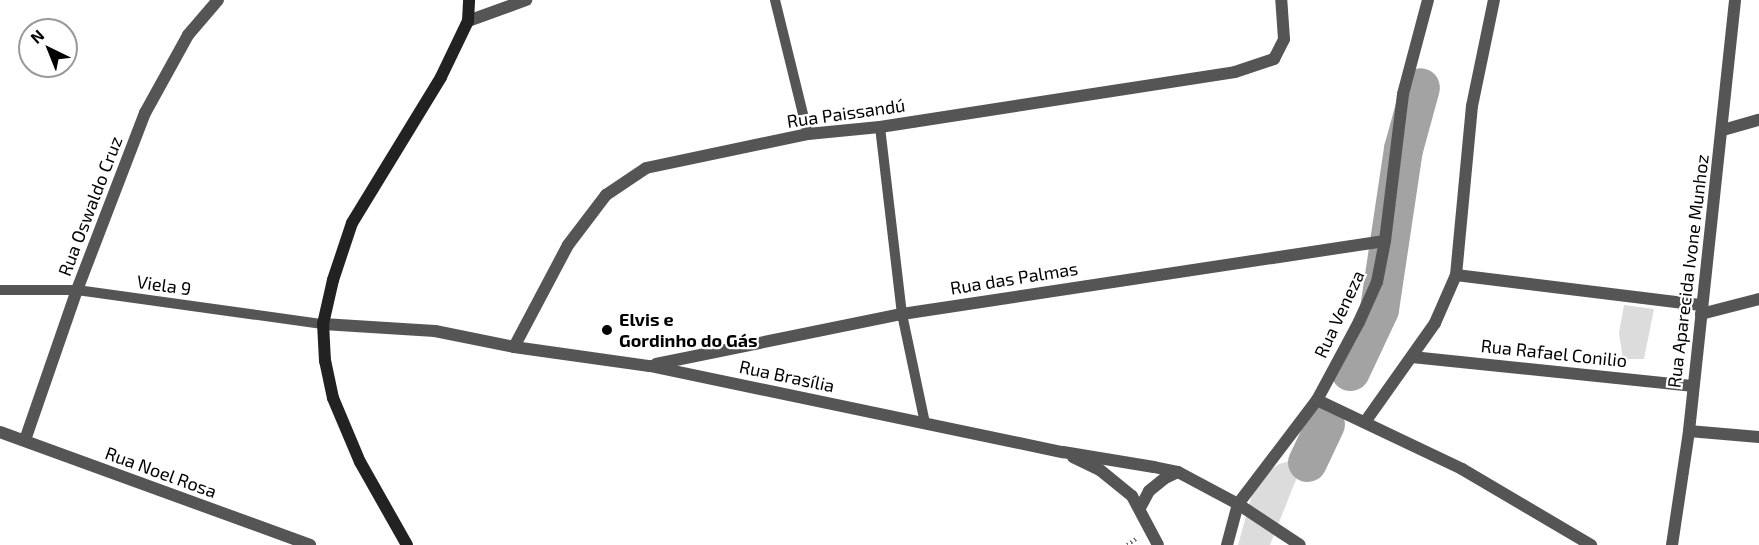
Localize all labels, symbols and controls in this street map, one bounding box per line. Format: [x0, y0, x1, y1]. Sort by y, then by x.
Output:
north arrow [18, 18, 78, 78]
text: N [26, 25, 47, 47]
street label: Rua Paissandú [785, 94, 907, 132]
street label: Rua Oswaldo Cruz [53, 133, 127, 279]
street label: Rua Aparecida Ivone Munhoz [1663, 153, 1713, 389]
street label: Rua das Palmas [949, 257, 1079, 299]
street label: Rua Veneza [1309, 267, 1369, 361]
street label: Viela 9 [135, 271, 193, 299]
place label: Elvis e Gordinho do Gás [619, 309, 757, 352]
marker: Elvis e Gordinho do Gás [600, 323, 614, 337]
street label: Rua Rafael Conilio [1480, 335, 1628, 371]
street label: Rua Brasília [737, 355, 837, 397]
street label: Rua Noel Rosa [102, 442, 220, 502]

